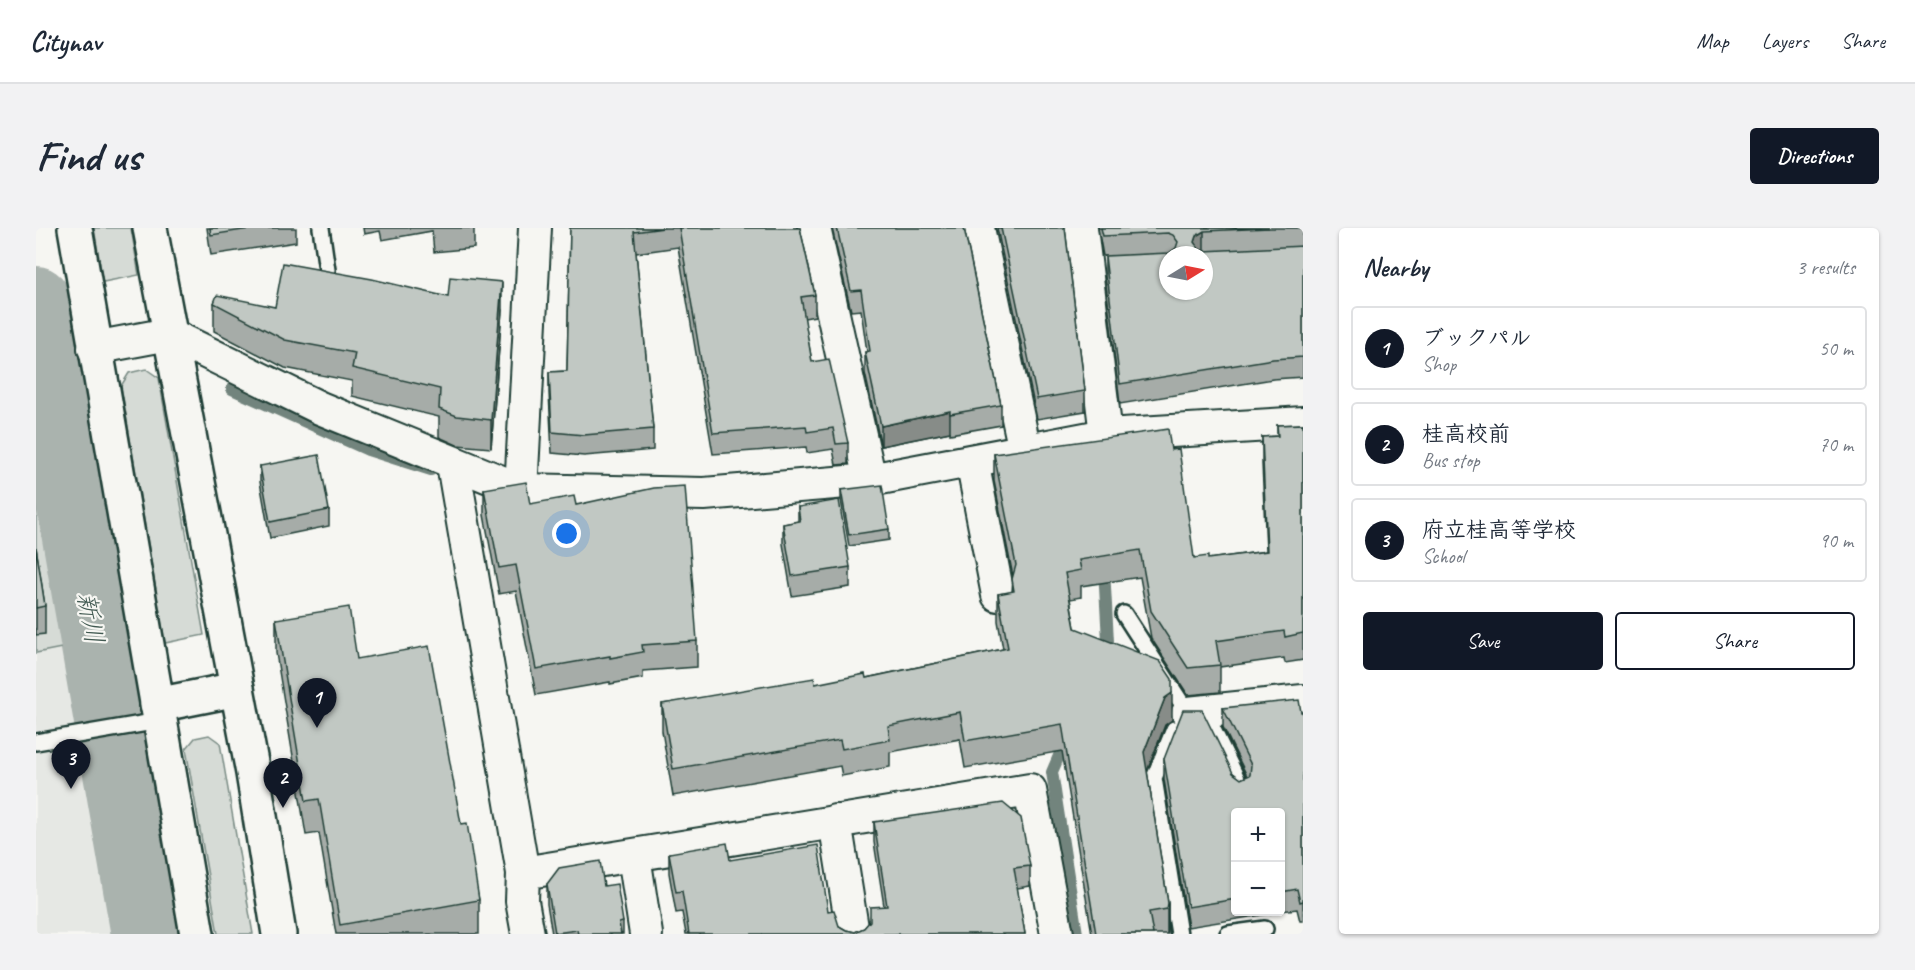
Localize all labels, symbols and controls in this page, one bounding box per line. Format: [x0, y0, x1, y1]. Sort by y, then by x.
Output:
text: Citynav [30, 24, 101, 59]
text: Map [1696, 28, 1729, 54]
text: Layers [1762, 28, 1808, 54]
text: Share [1841, 28, 1885, 54]
button: Directions [1750, 128, 1879, 184]
text: Find us [36, 130, 141, 183]
north arrow [1159, 246, 1213, 300]
text: Nearby [1363, 251, 1428, 284]
text: 3 results [1796, 255, 1855, 280]
text: ブックパル [1422, 324, 1532, 352]
text: 1 [1380, 336, 1389, 361]
text: 50 m [1819, 336, 1853, 361]
text: Shop [1422, 352, 1456, 377]
text: 桂高校前 [1422, 420, 1510, 448]
text: 2 [1380, 432, 1389, 457]
text: 70 m [1819, 432, 1853, 457]
text: Bus stop [1422, 448, 1480, 473]
text: 府立桂高等学校 [1422, 516, 1576, 544]
your location [552, 519, 581, 548]
text: 3 [1380, 528, 1389, 553]
text: 90 m [1819, 528, 1853, 553]
text: School [1422, 544, 1465, 569]
water label: 新川 [70, 590, 111, 647]
button: Save [1363, 612, 1603, 670]
button: Share [1615, 612, 1855, 670]
pin: 1 [298, 678, 336, 728]
pin: 3 [51, 740, 90, 789]
pin: 2 [264, 758, 302, 808]
map controls [1231, 808, 1285, 916]
button: + [1231, 808, 1285, 862]
button: − [1231, 862, 1285, 916]

